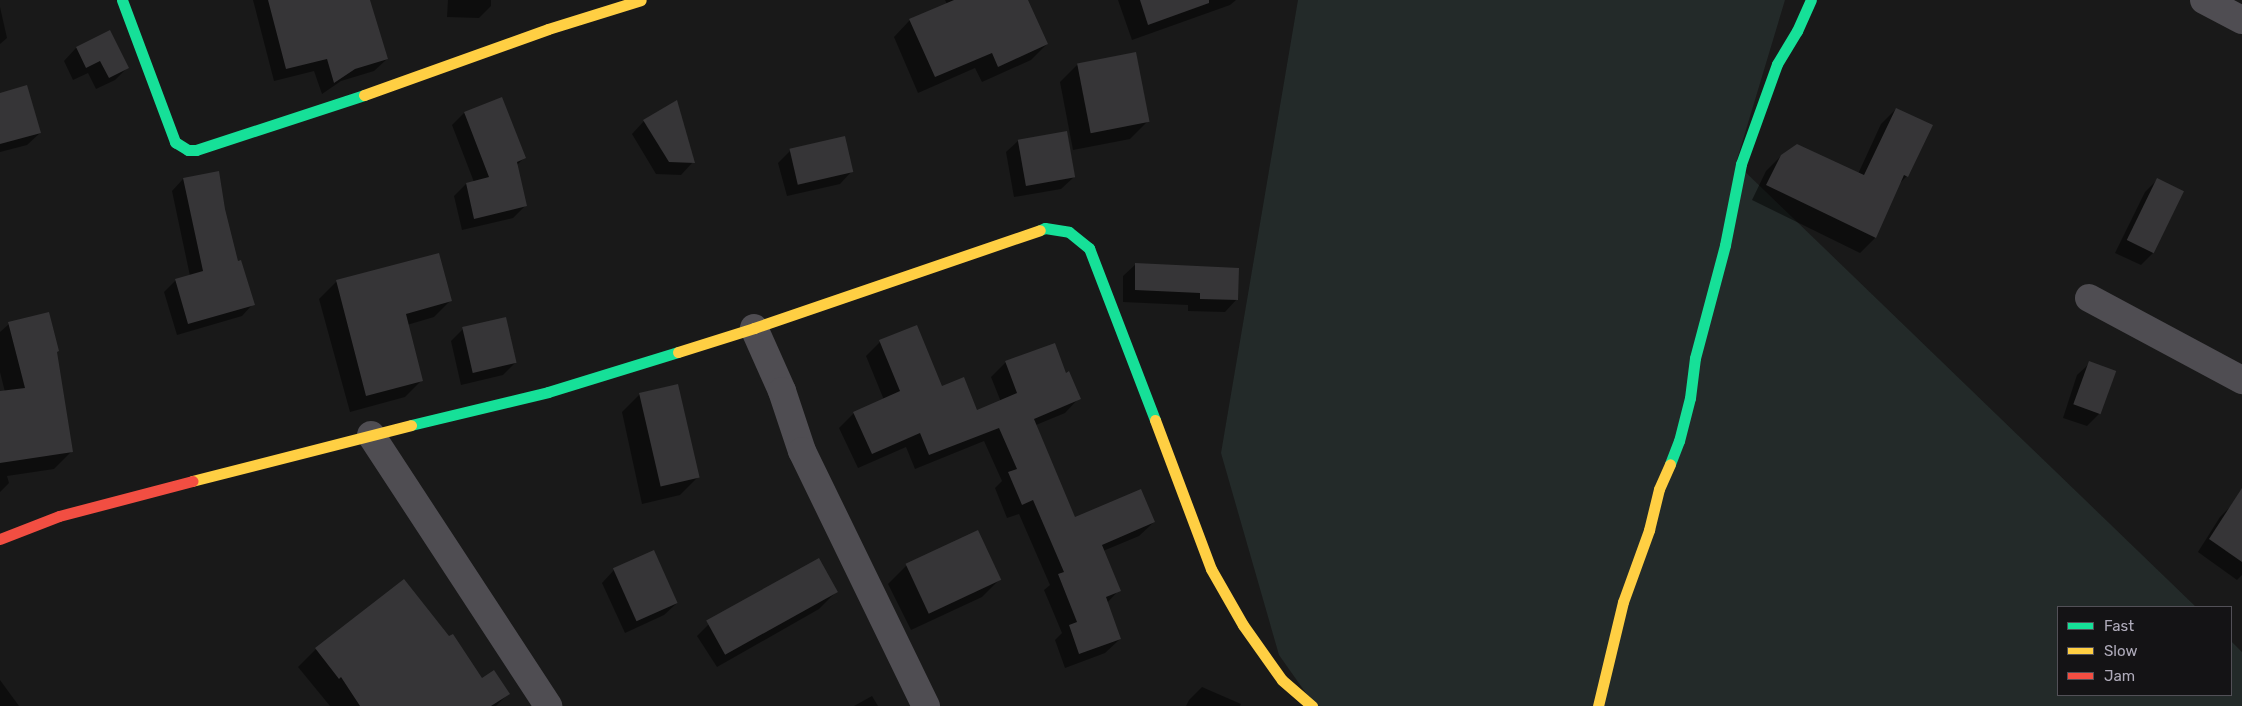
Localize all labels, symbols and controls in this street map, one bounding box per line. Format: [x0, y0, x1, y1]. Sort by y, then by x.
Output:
legend [2057, 606, 2232, 696]
text: Fast [2104, 617, 2134, 635]
text: Slow [2104, 642, 2137, 660]
text: Jam [2104, 667, 2135, 685]

